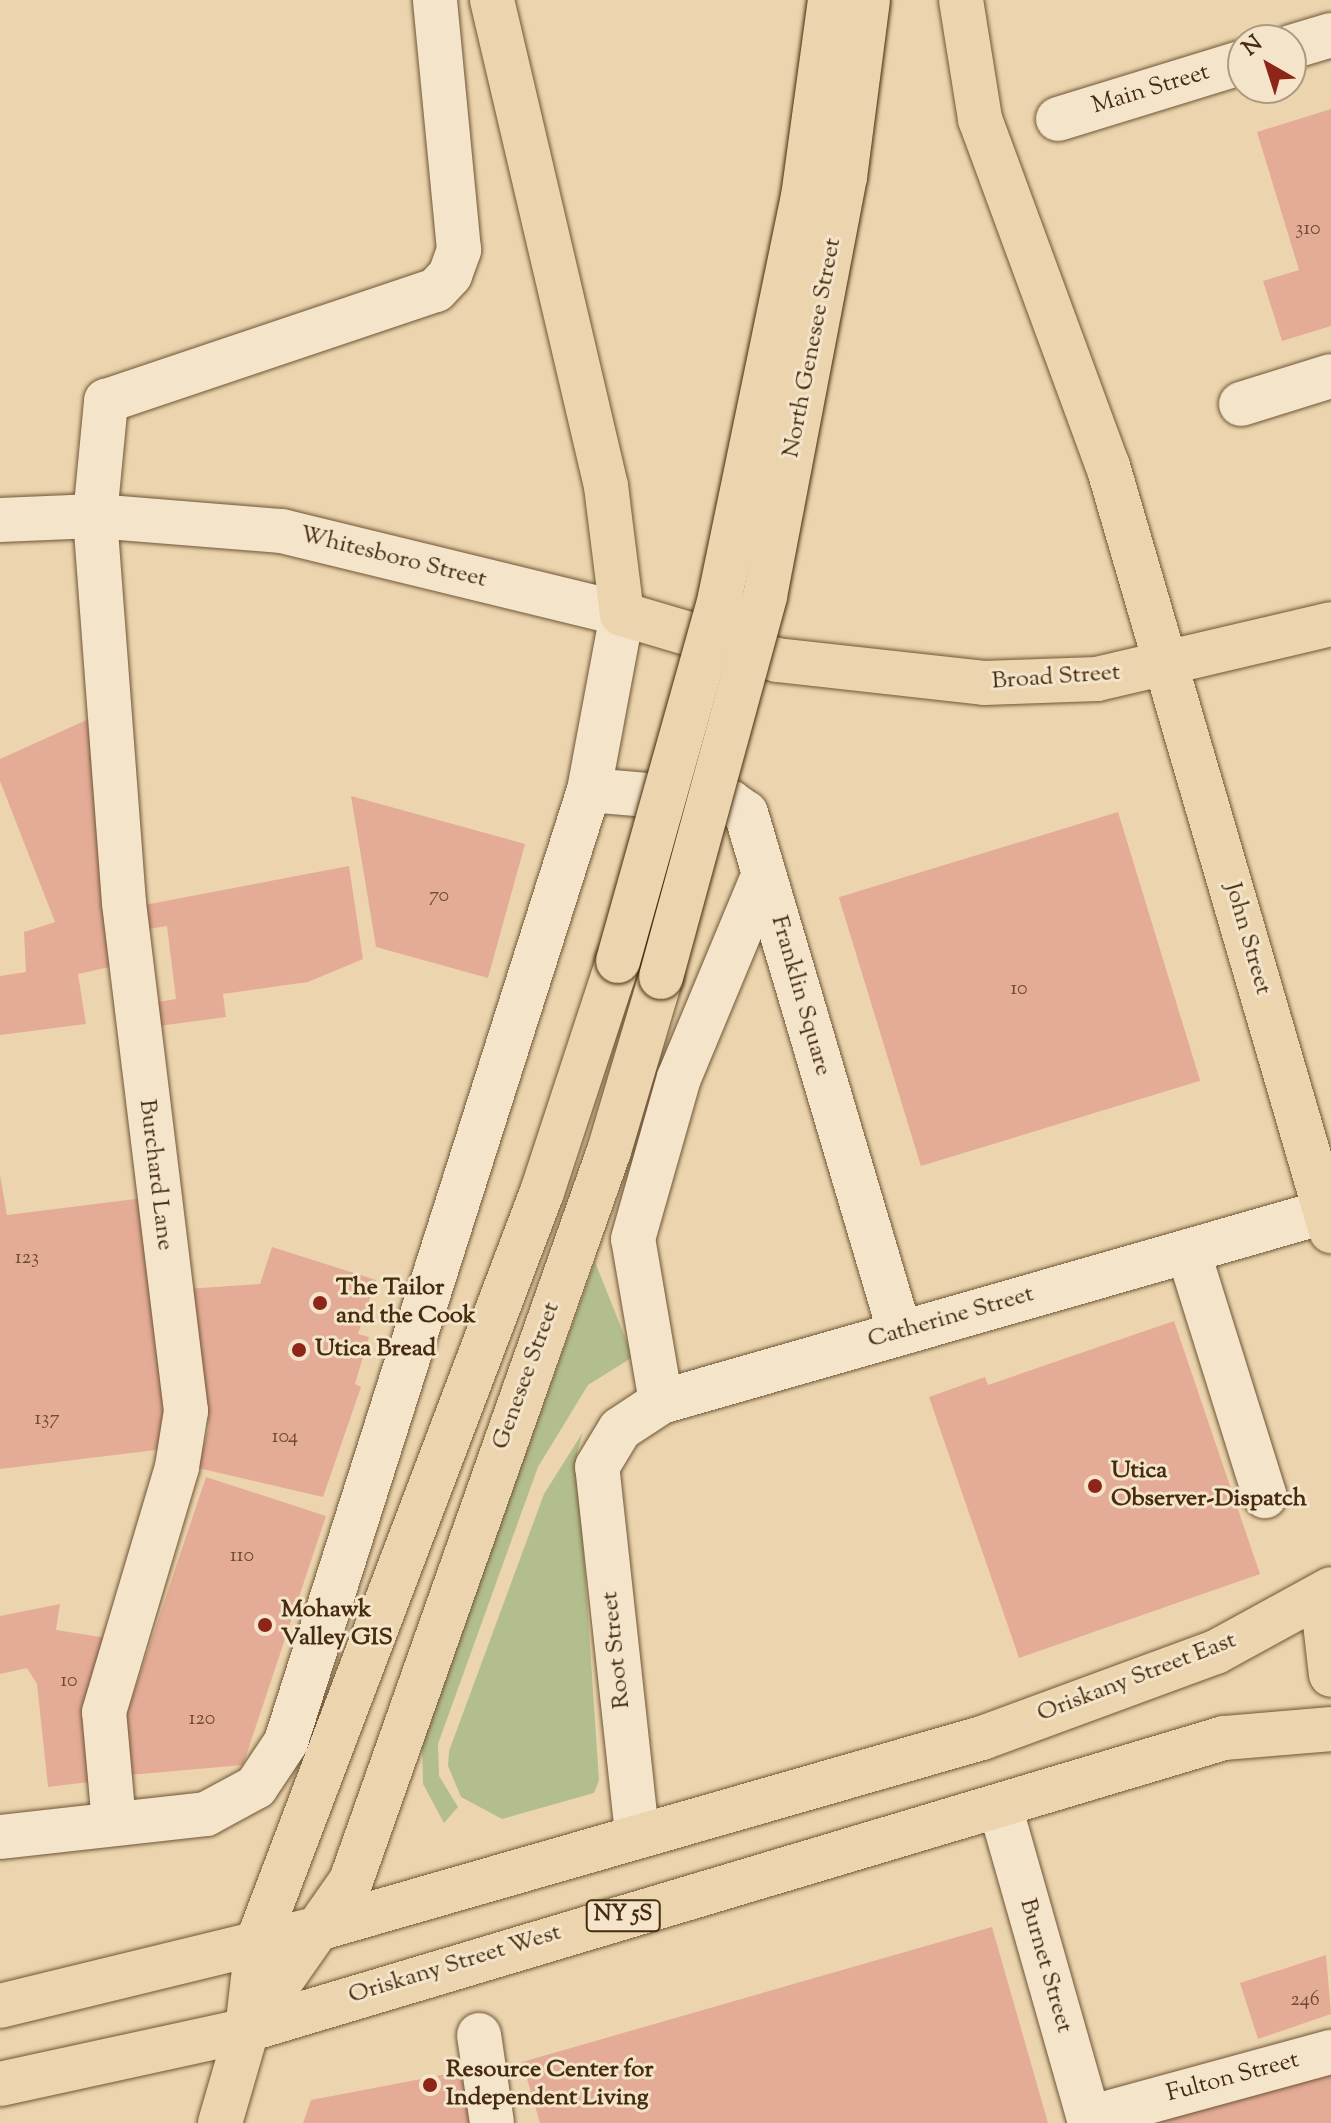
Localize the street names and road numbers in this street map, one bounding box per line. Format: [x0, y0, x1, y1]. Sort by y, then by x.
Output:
street label: Main Street [1089, 59, 1213, 121]
street label: North Genesee Street [778, 236, 848, 460]
street label: Whitesboro Street [297, 521, 489, 595]
street label: Broad Street [991, 659, 1121, 697]
street label: John Street [1217, 880, 1277, 998]
street label: Franklin Square [763, 913, 837, 1079]
street label: Burchard Lane [131, 1098, 179, 1252]
street label: Catherine Street [865, 1281, 1037, 1355]
street label: Genesee Street [487, 1298, 567, 1454]
street label: Root Street [597, 1590, 637, 1710]
street label: Oriskany Street East [1033, 1627, 1241, 1729]
street label: Burnet Street [1012, 1896, 1078, 2036]
road number: NY 5S [585, 1898, 661, 1934]
street label: Oriskany Street West [345, 1919, 565, 2011]
street label: Fulton Street [1164, 2047, 1302, 2109]

